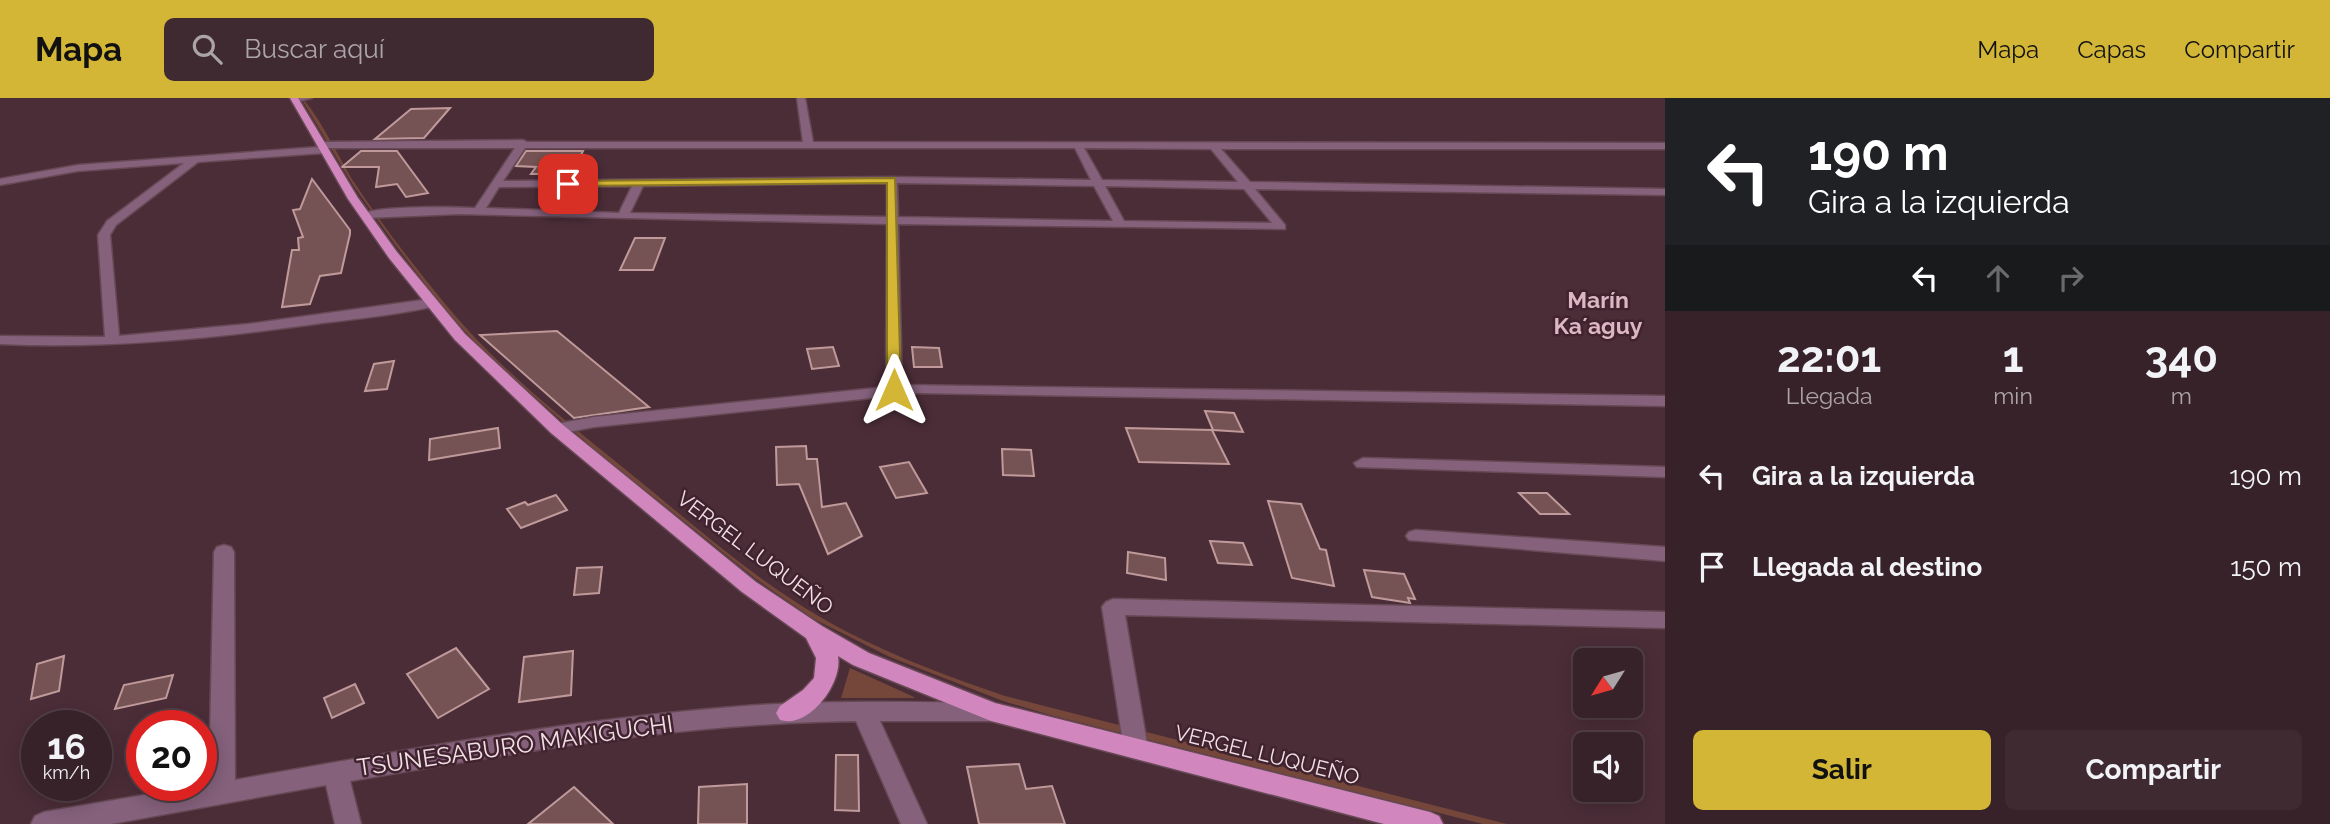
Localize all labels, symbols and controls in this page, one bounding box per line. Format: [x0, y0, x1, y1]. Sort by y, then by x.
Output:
search box [164, 18, 654, 81]
text: Mapa [35, 30, 122, 69]
icon: search [188, 30, 226, 68]
text: Buscar aquí [244, 34, 384, 64]
text: Mapa [1977, 35, 2039, 64]
text: Capas [2077, 35, 2146, 64]
text: Compartir [2184, 35, 2295, 64]
text: 190 m [1808, 124, 1949, 181]
icon: left [1693, 126, 1784, 217]
pin [538, 154, 598, 214]
icon: arrive [549, 165, 587, 203]
text: Gira a la izquierda [1808, 183, 2070, 220]
icon: left [1906, 259, 1944, 297]
icon: ahead [1979, 259, 2017, 297]
icon: right [2052, 259, 2090, 297]
district label: Marín Ka´aguy [1554, 286, 1643, 339]
text: 22:01 [1777, 333, 1881, 382]
text: 1 [2003, 333, 2023, 382]
text: 340 [2145, 333, 2218, 382]
position arrow [857, 353, 931, 427]
text: Llegada [1786, 382, 1873, 409]
text: min [1993, 382, 2033, 409]
text: m [2171, 382, 2192, 409]
icon: left [1693, 457, 1731, 495]
text: Gira a la izquierda [1752, 461, 1975, 491]
text: 190 m [2229, 461, 2302, 491]
street label: VERGEL LUQUEÑO [672, 486, 838, 620]
icon: arrive [1693, 548, 1731, 586]
text: Llegada al destino [1752, 552, 1982, 582]
text: 150 m [2230, 552, 2302, 582]
north arrow [1573, 648, 1643, 718]
map controls [1573, 648, 1643, 802]
street label: TSUNESABURO MAKIGUCHI [355, 709, 675, 782]
speed limit sign: 20 [126, 710, 217, 801]
street label: VERGEL LUQUEÑO [1172, 719, 1362, 790]
text: 16 [47, 726, 86, 767]
button: Salir [1693, 730, 1991, 810]
button: Compartir [2005, 730, 2302, 810]
button: sound [1573, 732, 1643, 802]
text: km/h [43, 762, 90, 783]

